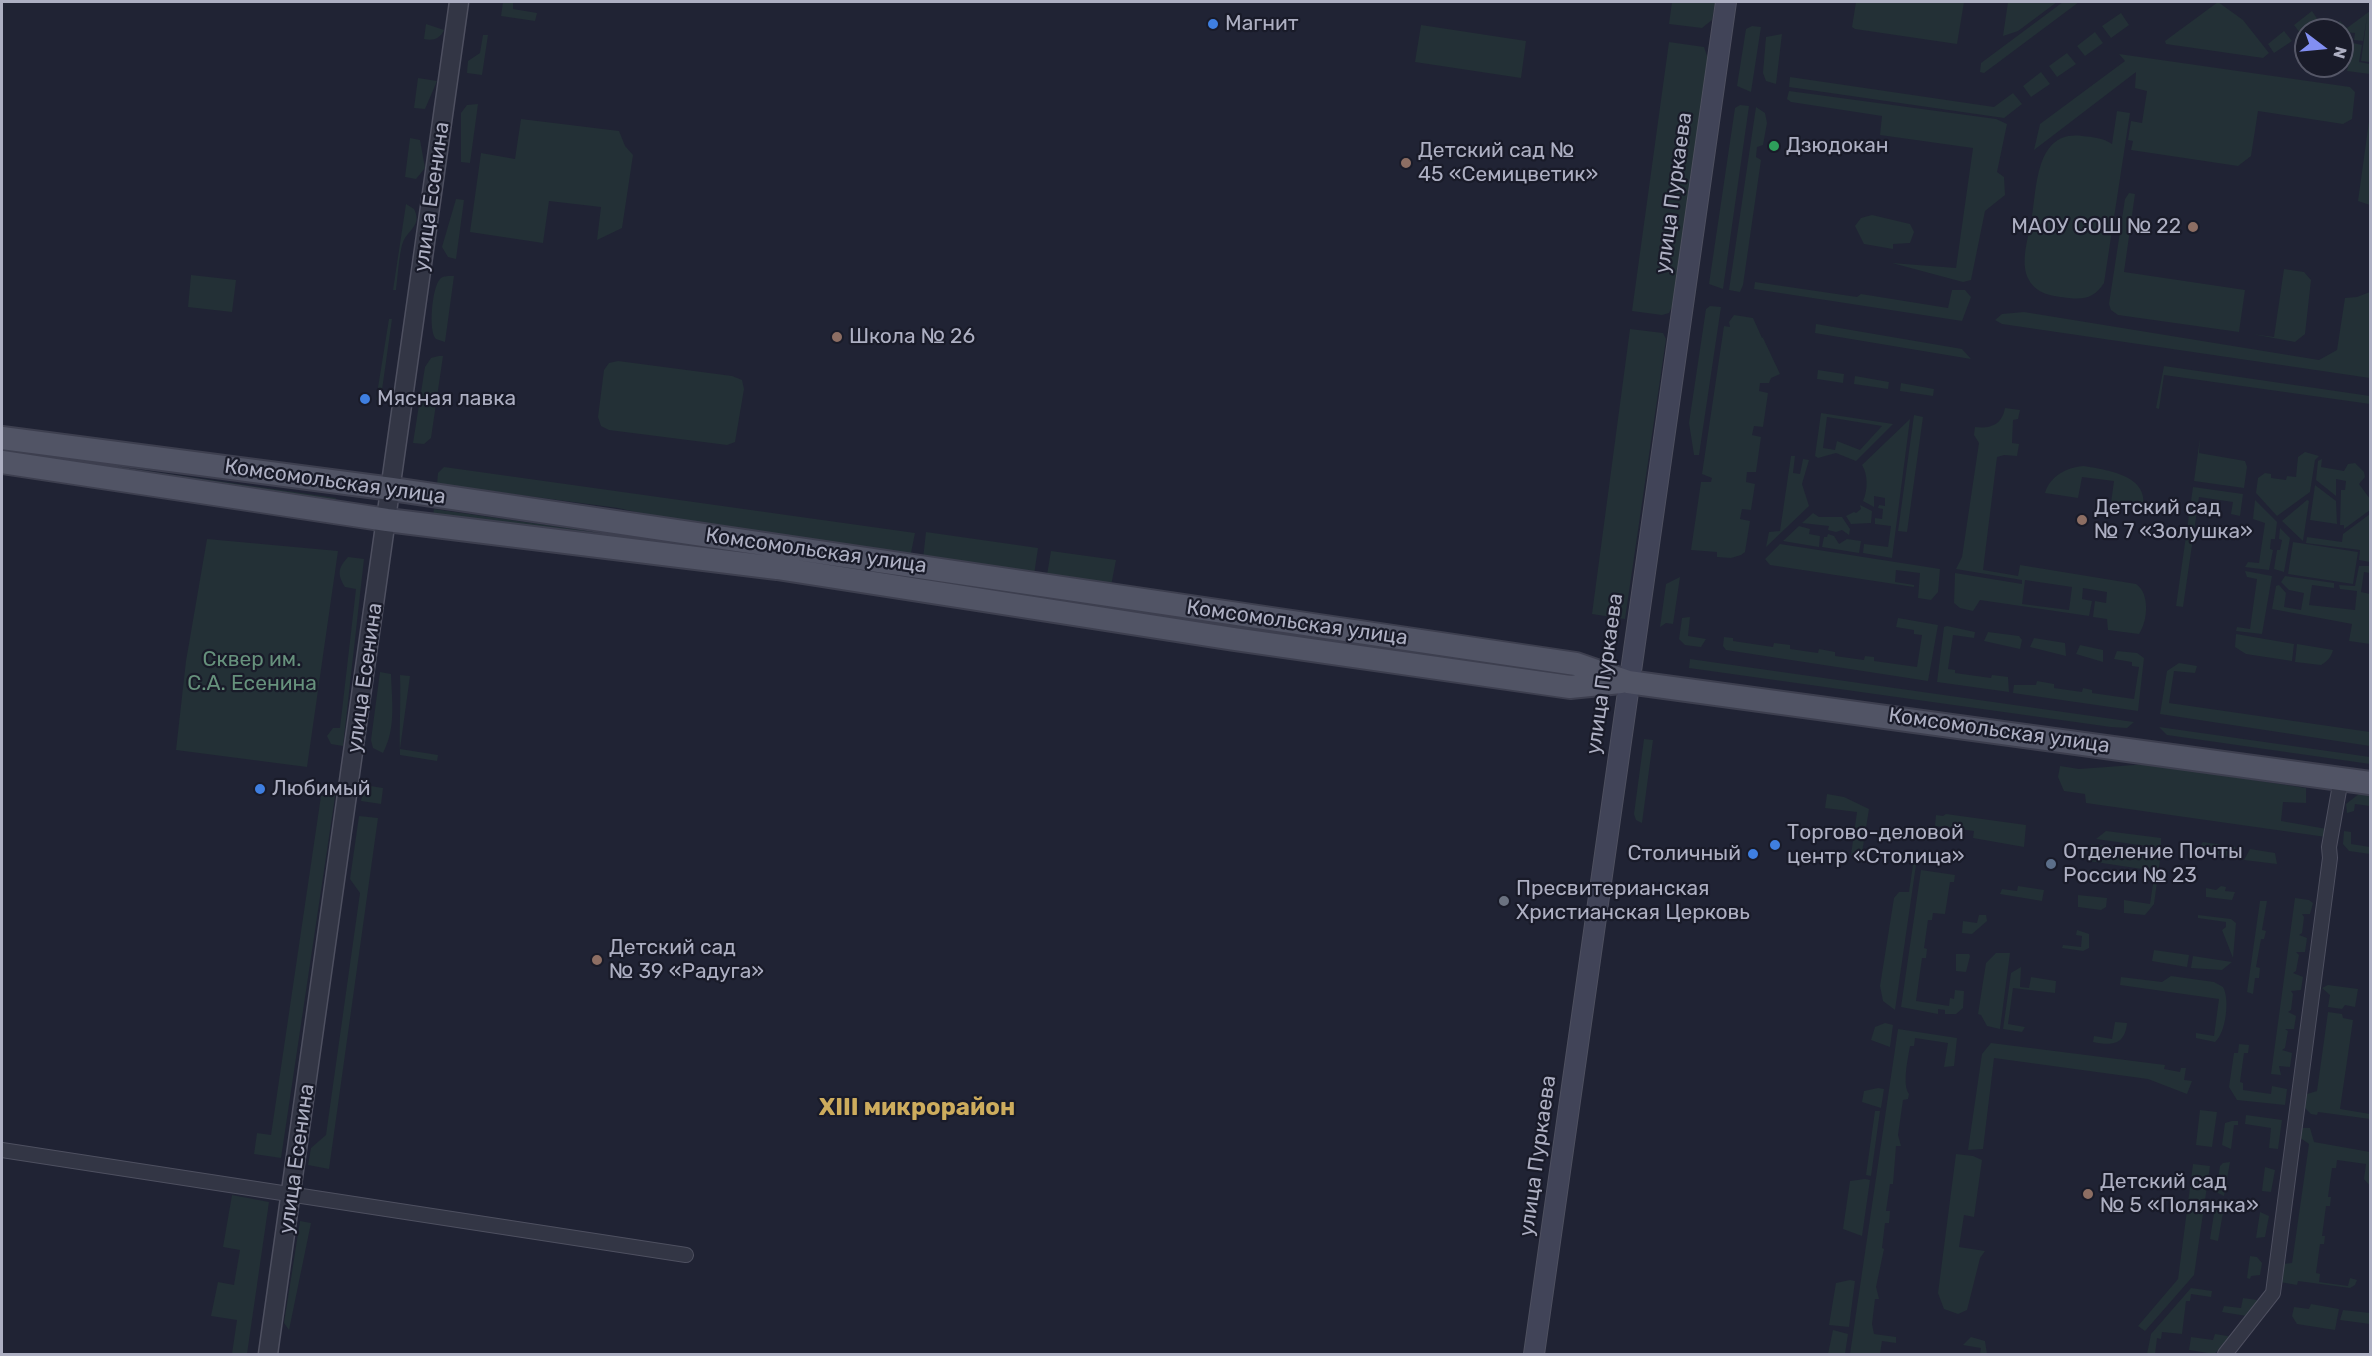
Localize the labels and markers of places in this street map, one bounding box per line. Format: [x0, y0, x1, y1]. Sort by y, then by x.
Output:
place label: Магнит [1225, 11, 1299, 37]
marker: Магнит [1206, 17, 1220, 31]
place label: Дзюдокан [1786, 133, 1889, 159]
place label: Детский сад № 45 «Семицветик» [1418, 138, 1598, 188]
marker: Дзюдокан [1767, 139, 1781, 153]
marker: Детский сад № 45 «Семицветик» [1399, 156, 1413, 170]
place label: МАОУ СОШ № 22 [2011, 214, 2181, 240]
marker: МАОУ СОШ № 22 [2186, 220, 2200, 234]
place label: Школа № 26 [849, 324, 975, 350]
marker: Школа № 26 [830, 330, 844, 344]
place label: Мясная лавка [377, 386, 516, 412]
marker: Мясная лавка [358, 392, 372, 406]
place label: Детский сад № 7 «Золушка» [2094, 495, 2253, 545]
marker: Детский сад № 7 «Золушка» [2075, 513, 2089, 527]
place label: Любимый [272, 776, 370, 802]
marker: Любимый [253, 782, 267, 796]
place label: Торгово-деловой центр «Столица» [1787, 820, 1965, 870]
marker: Торгово-деловой центр «Столица» [1768, 838, 1782, 852]
place label: Отделение Почты России № 23 [2063, 839, 2243, 889]
place label: Столичный [1627, 841, 1741, 867]
marker: Столичный [1746, 847, 1760, 861]
marker: Отделение Почты России № 23 [2044, 857, 2058, 871]
place label: Пресвитерианская Христианская Церковь [1516, 876, 1750, 926]
marker: Пресвитерианская Христианская Церковь [1497, 894, 1511, 908]
place label: Детский сад № 39 «Радуга» [609, 935, 764, 985]
marker: Детский сад № 39 «Радуга» [590, 953, 604, 967]
place label: Детский сад № 5 «Полянка» [2100, 1169, 2259, 1219]
marker: Детский сад № 5 «Полянка» [2081, 1187, 2095, 1201]

